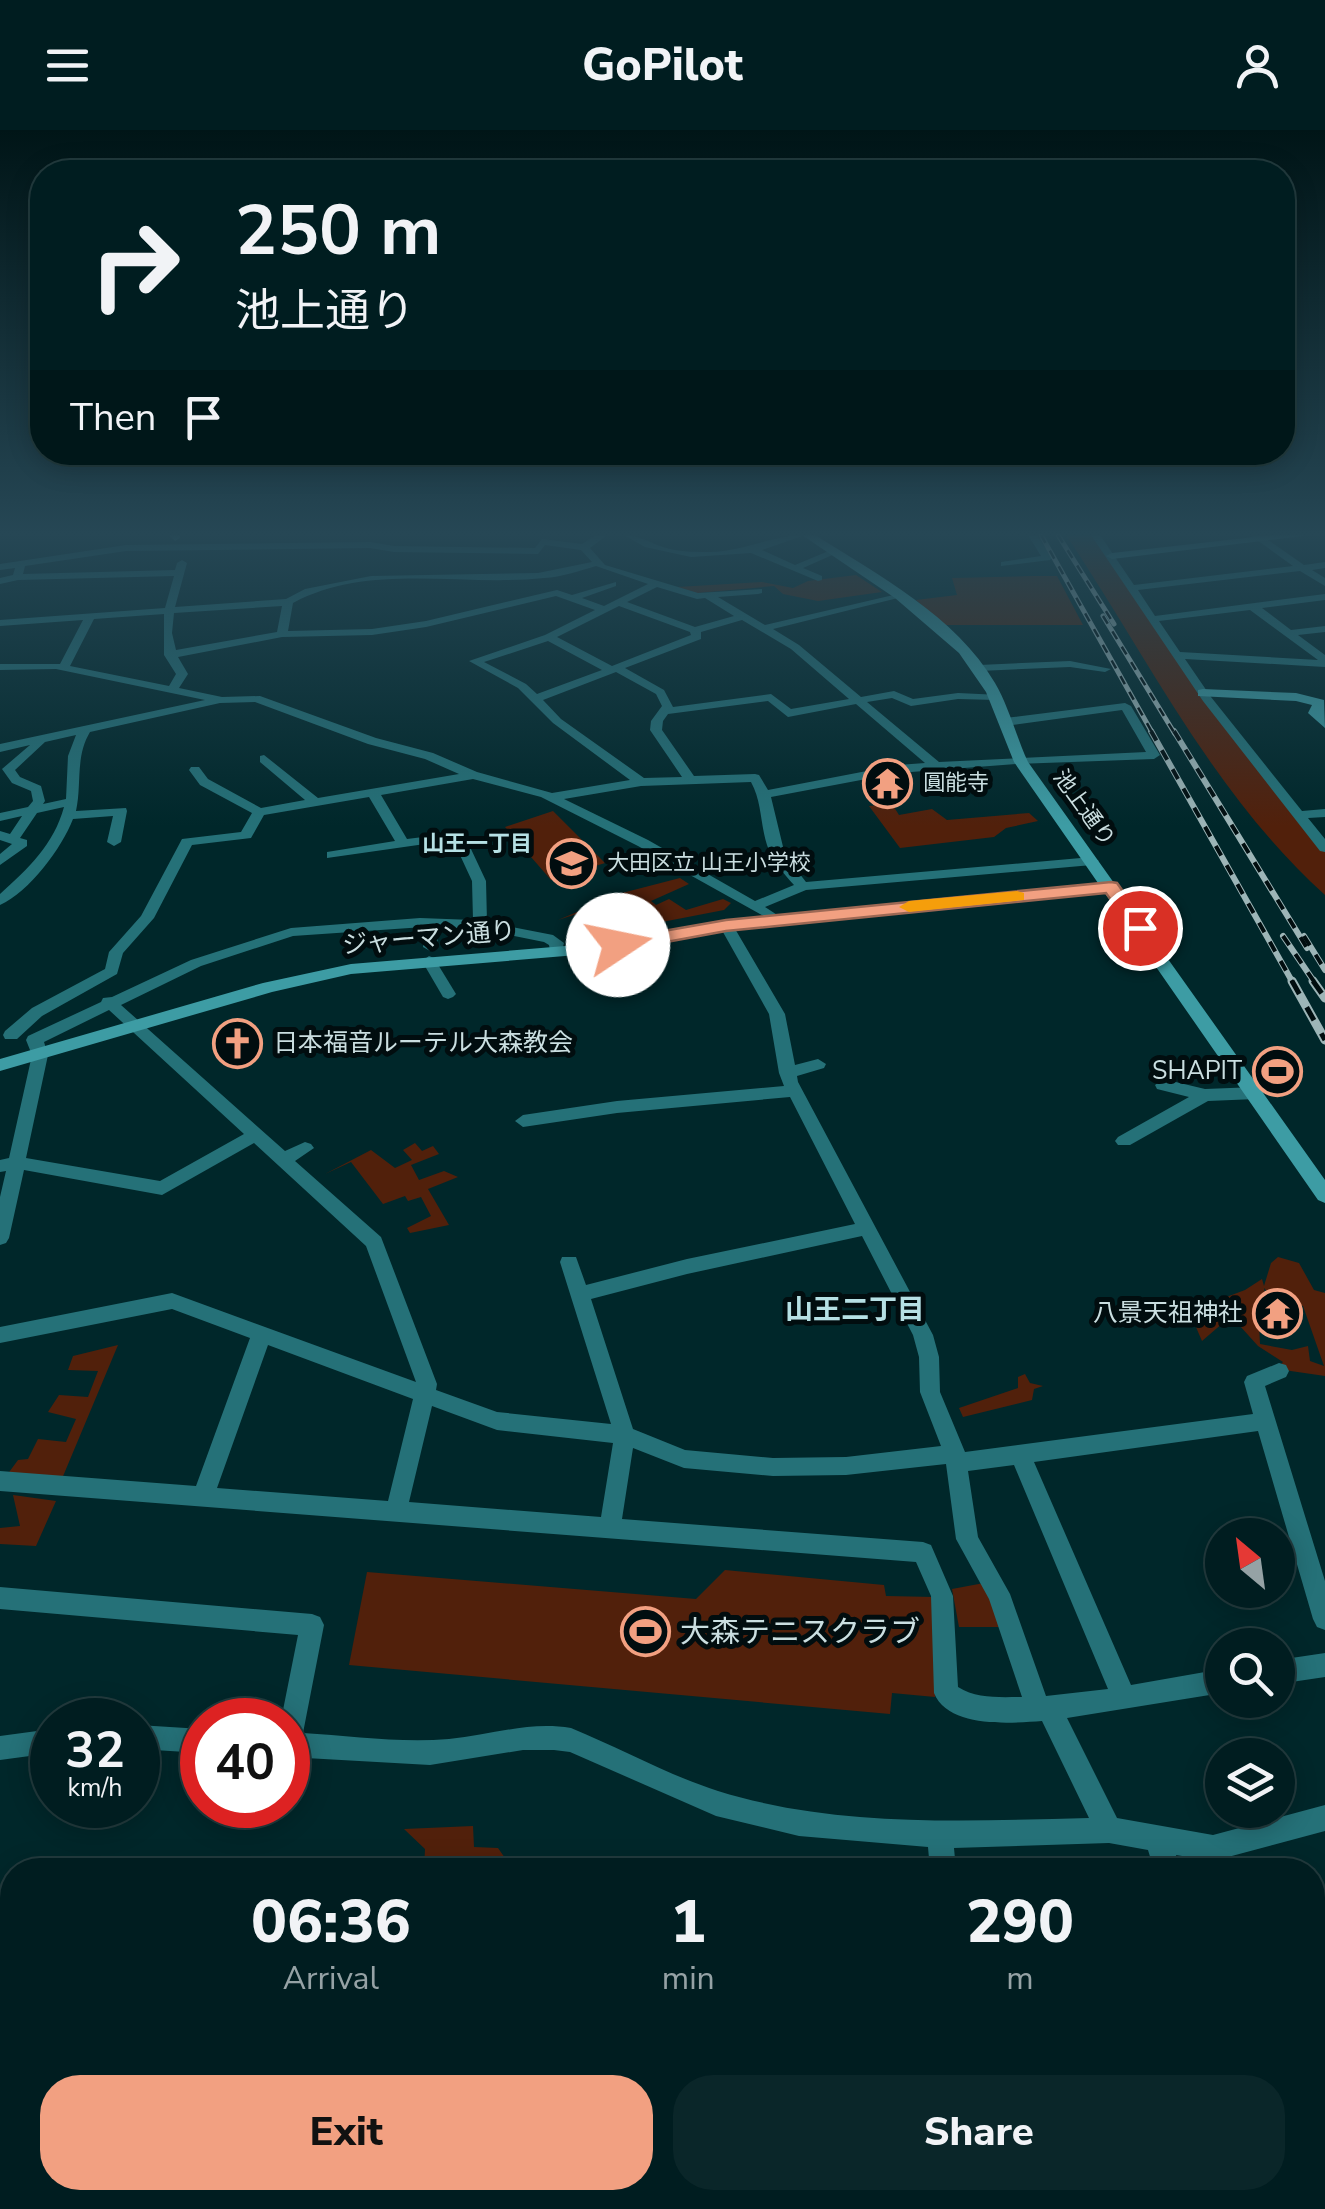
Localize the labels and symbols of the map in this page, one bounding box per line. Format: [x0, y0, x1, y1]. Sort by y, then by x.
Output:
temple icon: 圓能寺 [862, 757, 914, 809]
street label: 池上通り [1046, 764, 1122, 852]
place label: 圓能寺 [923, 768, 989, 798]
district label: 山王一丁目 [422, 829, 532, 859]
school or university icon: 大田区立 山王小学校 [546, 837, 598, 889]
place label: 大田区立 山王小学校 [607, 848, 811, 878]
pin [1098, 886, 1183, 971]
position arrow [566, 893, 670, 997]
street label: ジャーマン通り [341, 913, 517, 963]
church icon: 日本福音ルーテル大森教会 [212, 1017, 264, 1069]
place label: 日本福音ルーテル大森教会 [273, 1026, 573, 1060]
sports icon: SHAPIT [1251, 1045, 1303, 1097]
place label: SHAPIT [1152, 1054, 1242, 1088]
temple icon: 八景天祖神社 [1252, 1287, 1304, 1339]
district label: 山王二丁目 [785, 1291, 925, 1329]
place label: 八景天祖神社 [1093, 1296, 1243, 1330]
north arrow [1205, 1518, 1295, 1608]
sports icon: 大森テニスクラブ [619, 1606, 671, 1658]
place label: 大森テニスクラブ [680, 1612, 920, 1653]
speed limit sign: 40 [180, 1698, 310, 1828]

